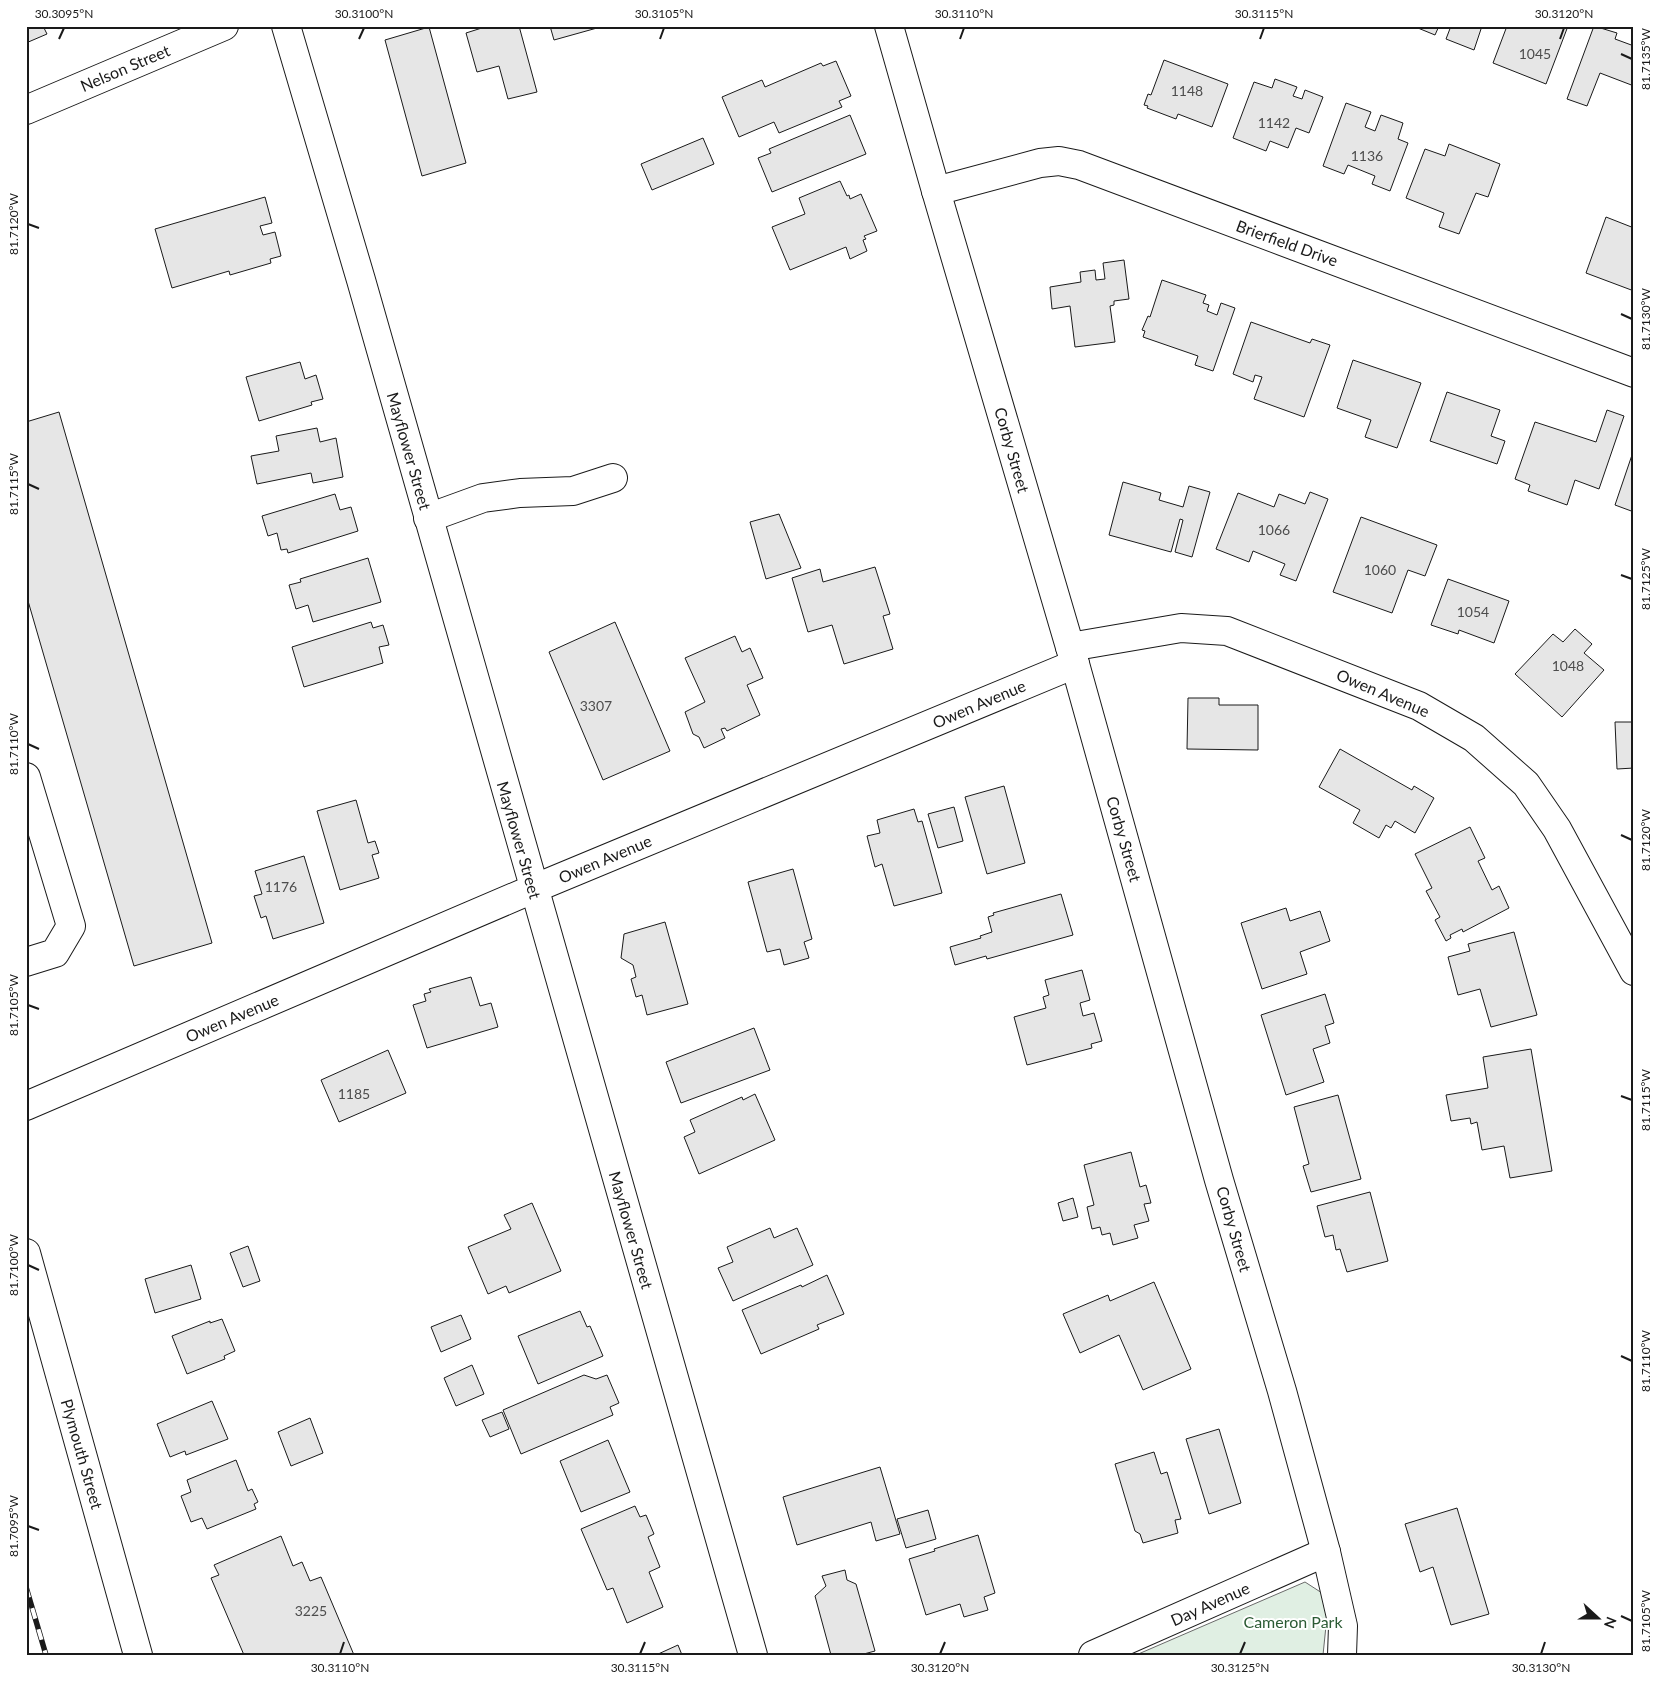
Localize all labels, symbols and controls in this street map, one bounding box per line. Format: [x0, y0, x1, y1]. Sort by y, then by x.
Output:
text: 30.3095°N [35, 6, 93, 21]
text: 30.3100°N [335, 6, 393, 21]
text: 30.3105°N [635, 6, 693, 21]
text: 30.3110°N [935, 6, 993, 21]
text: 30.3115°N [1235, 6, 1293, 21]
text: 30.3120°N [1535, 6, 1593, 21]
text: 81.7135°W [1638, 27, 1653, 90]
street label: Nelson Street [77, 40, 173, 95]
house number: 1045 [1519, 45, 1551, 62]
house number: 1148 [1171, 82, 1203, 99]
house number: 1142 [1258, 114, 1290, 131]
house number: 1136 [1351, 147, 1383, 164]
text: 81.7120°W [6, 192, 21, 255]
street label: Brierfield Drive [1234, 215, 1341, 270]
text: 81.7130°W [1638, 287, 1653, 350]
street label: Mayflower Street [384, 390, 435, 512]
street label: Corby Street [991, 405, 1034, 495]
text: 81.7115°W [6, 452, 21, 515]
house number: 1066 [1258, 521, 1290, 538]
text: 81.7125°W [1638, 547, 1653, 610]
house number: 1060 [1364, 561, 1396, 578]
house number: 1054 [1457, 603, 1489, 620]
house number: 1048 [1552, 657, 1584, 674]
street label: Owen Avenue [1334, 664, 1433, 721]
street label: Owen Avenue [929, 675, 1028, 732]
house number: 3307 [580, 697, 612, 714]
text: 81.7110°W [6, 712, 21, 775]
street label: Mayflower Street [494, 779, 545, 901]
street label: Corby Street [1103, 794, 1146, 884]
text: 81.7120°W [1638, 808, 1653, 871]
street label: Owen Avenue [555, 830, 654, 887]
house number: 1176 [265, 878, 297, 895]
text: 81.7105°W [6, 973, 21, 1036]
street label: Owen Avenue [182, 989, 281, 1046]
text: 81.7115°W [1638, 1068, 1653, 1131]
house number: 1185 [338, 1085, 370, 1102]
street label: Mayflower Street [606, 1169, 657, 1291]
street label: Corby Street [1213, 1184, 1256, 1274]
text: 81.7100°W [6, 1233, 21, 1296]
text: 81.7110°W [1638, 1329, 1653, 1392]
street label: Plymouth Street [58, 1397, 107, 1511]
text: 81.7095°W [6, 1494, 21, 1557]
street label: Day Avenue [1168, 1578, 1252, 1629]
text: 81.7105°W [1638, 1589, 1653, 1652]
north arrow [1572, 1594, 1622, 1644]
house number: 3225 [295, 1602, 327, 1619]
park label: Cameron Park [1243, 1612, 1343, 1631]
text: N [1601, 1615, 1620, 1631]
text: 30.3110°N [311, 1660, 369, 1675]
text: 30.3115°N [611, 1660, 669, 1675]
text: 30.3120°N [911, 1660, 969, 1675]
text: 30.3125°N [1211, 1660, 1269, 1675]
text: 30.3130°N [1512, 1660, 1570, 1675]

